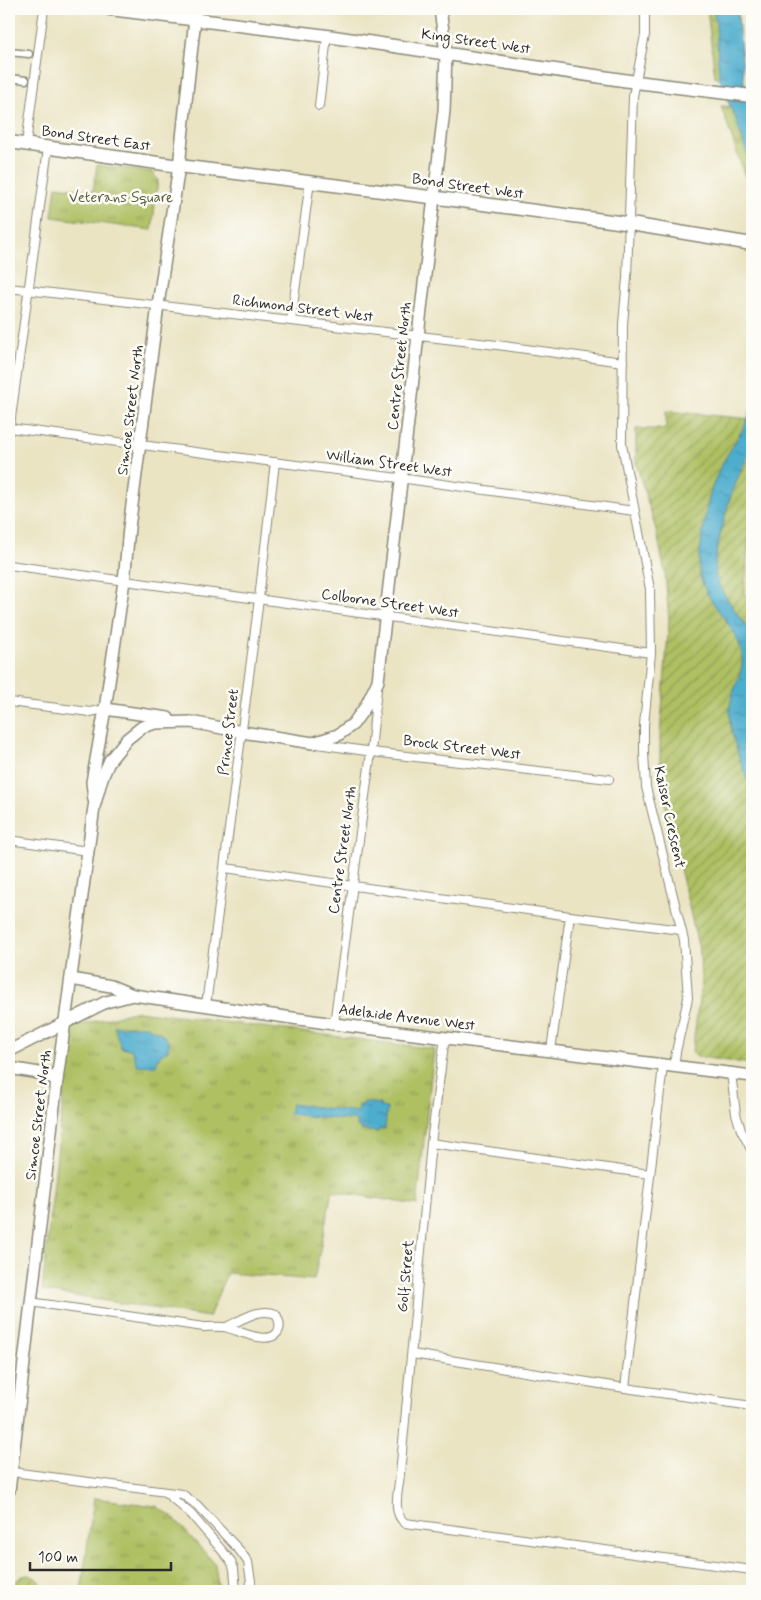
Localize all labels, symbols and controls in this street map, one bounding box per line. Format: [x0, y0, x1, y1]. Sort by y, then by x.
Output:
street label: King Street West [420, 24, 532, 61]
street label: Bond Street East [40, 121, 152, 157]
street label: Bond Street West [411, 169, 526, 205]
park label: Veterans Square [69, 188, 173, 208]
street label: Richmond Street West [231, 290, 375, 328]
street label: Centre Street North [383, 301, 417, 431]
street label: Simcoe Street North [113, 344, 149, 477]
street label: William Street West [325, 445, 454, 483]
street label: Colborne Street West [320, 584, 460, 624]
street label: Prince Street [214, 687, 244, 777]
street label: Brock Street West [402, 731, 522, 765]
street label: Kaiser Crescent [648, 764, 690, 870]
street label: Centre Street North [324, 785, 362, 915]
street label: Adelaide Avenue West [337, 1000, 477, 1036]
street label: Simcoe Street North [21, 1049, 57, 1182]
street label: Golf Street [393, 1239, 419, 1313]
scale bar [30, 1540, 171, 1572]
text: 100 m [38, 1548, 78, 1568]

